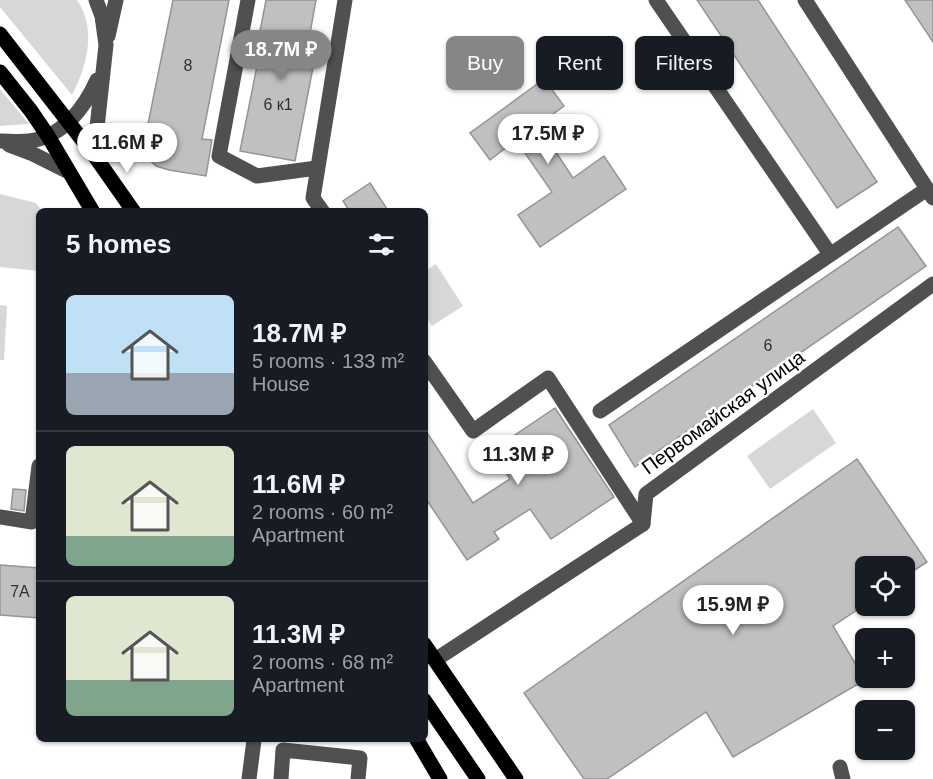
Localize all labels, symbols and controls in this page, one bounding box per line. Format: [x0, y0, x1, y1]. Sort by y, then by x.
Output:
pin: 18.7M ₽ [226, 30, 336, 81]
chip: Buy [446, 36, 524, 90]
chip: Rent [536, 36, 623, 90]
chip: Filters [635, 36, 734, 90]
text: 18.7M ₽ [245, 38, 317, 60]
house number: 8 [184, 57, 193, 74]
house number: 6 к1 [263, 96, 293, 113]
pin: 17.5M ₽ [493, 114, 603, 165]
text: 17.5M ₽ [512, 122, 584, 144]
pin: 11.6M ₽ [72, 123, 182, 174]
text: 11.6M ₽ [91, 131, 163, 153]
icon: filters [365, 228, 398, 261]
text: 5 homes [66, 229, 172, 259]
text: 18.7M ₽ [252, 318, 347, 348]
icon: home [114, 319, 186, 391]
house number: 6 [764, 337, 773, 354]
street label: Первомайская улица [637, 345, 809, 478]
text: 5 rooms · 133 m² [252, 350, 404, 372]
text: House [252, 373, 310, 395]
pin: 11.3M ₽ [463, 435, 573, 486]
text: 11.3M ₽ [482, 443, 554, 465]
text: 11.6M ₽ [252, 469, 345, 499]
icon: home [114, 470, 186, 542]
text: 2 rooms · 60 m² [252, 501, 393, 523]
text: Apartment [252, 524, 344, 546]
map controls [855, 556, 915, 760]
button: locate [855, 556, 915, 616]
house number: 7А [10, 583, 30, 600]
pin: 15.9M ₽ [678, 585, 788, 636]
text: 15.9M ₽ [697, 593, 769, 615]
text: 11.3M ₽ [252, 619, 345, 649]
icon: home [114, 620, 186, 692]
button: + [855, 628, 915, 688]
text: 2 rooms · 68 m² [252, 651, 393, 673]
text: Apartment [252, 674, 344, 696]
button: − [855, 700, 915, 760]

